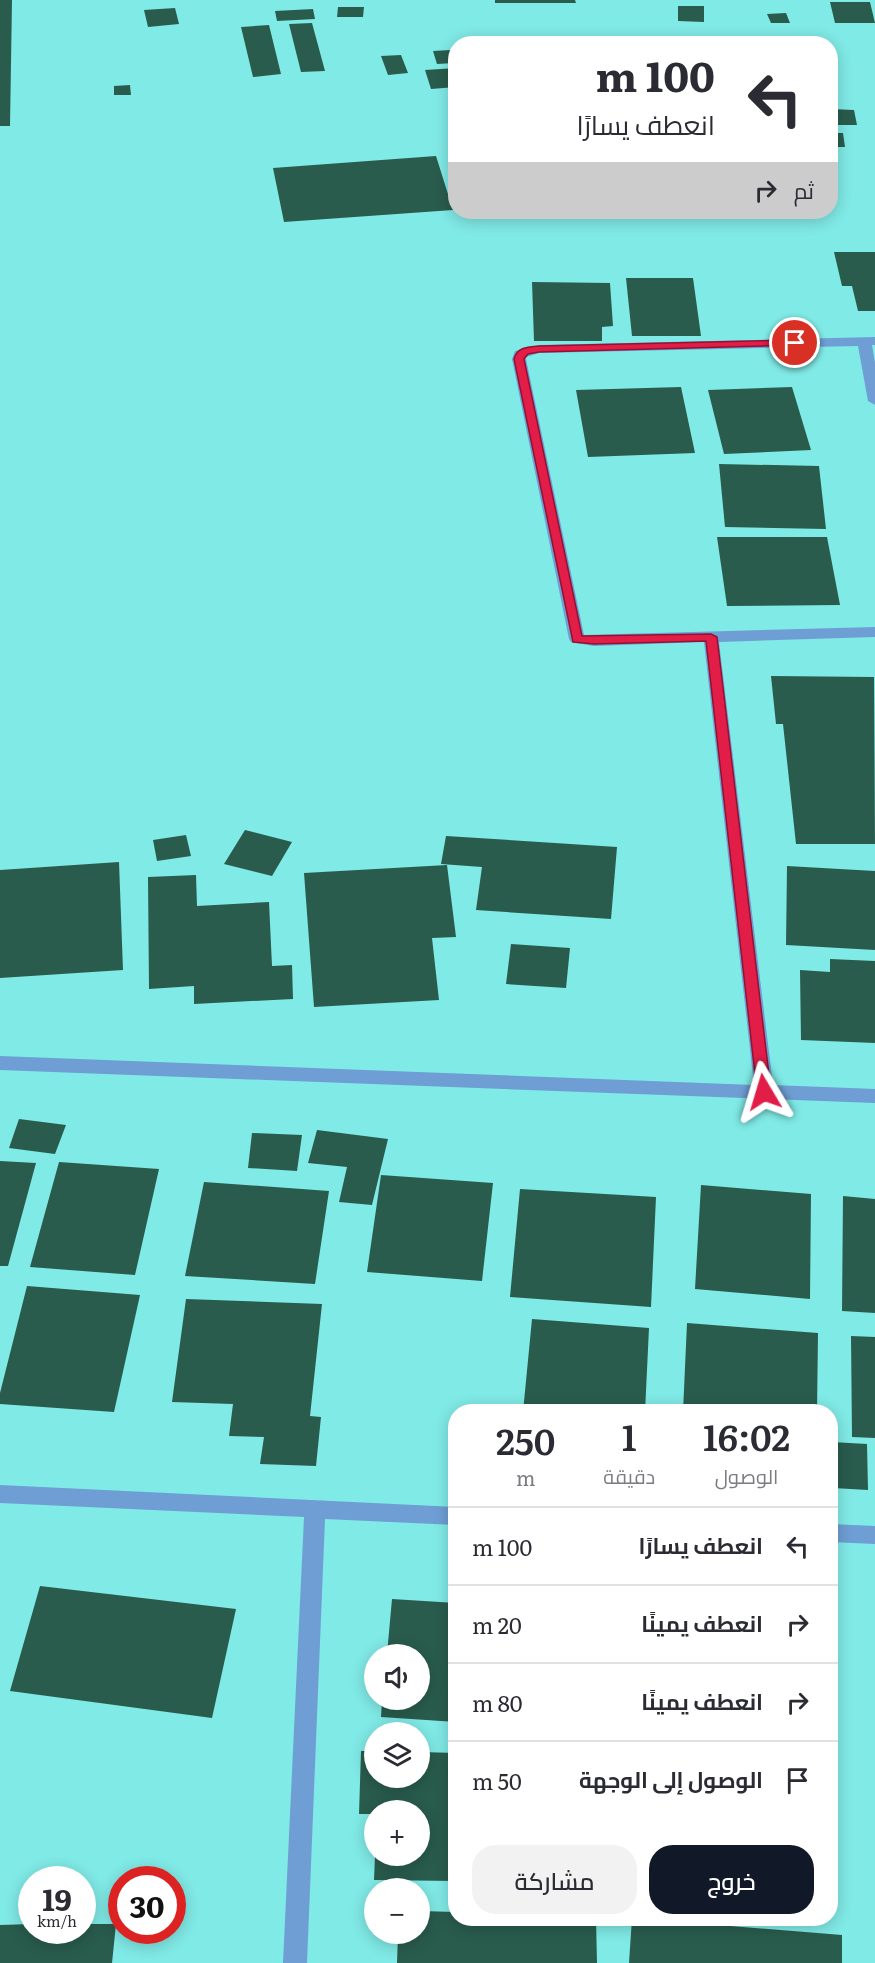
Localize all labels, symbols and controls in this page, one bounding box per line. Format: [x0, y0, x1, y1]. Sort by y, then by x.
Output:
text: 100 m [596, 43, 715, 105]
icon: left [736, 60, 814, 138]
text: انعطف يسارًا [576, 103, 715, 143]
text: ثم [794, 173, 814, 206]
icon: right [749, 174, 782, 207]
pin [769, 317, 820, 368]
icon: arrive [778, 326, 811, 359]
position arrow [732, 1060, 796, 1124]
text: 1 [622, 1409, 637, 1462]
text: 16:02 [703, 1409, 790, 1462]
text: 250 [496, 1413, 555, 1466]
text: دقيقة [603, 1460, 655, 1490]
text: الوصول [715, 1460, 778, 1490]
text: m [516, 1462, 535, 1492]
text: انعطف يسارًا [639, 1528, 763, 1561]
text: 100 m [472, 1530, 532, 1563]
icon: left [781, 1530, 814, 1563]
text: انعطف يمينًا [641, 1606, 763, 1639]
text: 20 m [472, 1608, 522, 1641]
icon: right [781, 1608, 814, 1641]
map controls [364, 1644, 430, 1944]
button: sound [364, 1644, 430, 1710]
text: انعطف يمينًا [641, 1684, 763, 1717]
text: 80 m [472, 1686, 523, 1719]
icon: right [781, 1686, 814, 1719]
button: layers [364, 1722, 430, 1788]
text: الوصول إلى الوجهة [579, 1762, 763, 1795]
text: 50 m [472, 1764, 522, 1797]
icon: arrive [781, 1764, 814, 1797]
button: + [364, 1800, 430, 1866]
button: مشاركة [472, 1845, 637, 1914]
button: خروج [649, 1845, 814, 1914]
speed limit sign: 30 [108, 1866, 186, 1944]
text: 19 [42, 1876, 72, 1920]
button: − [364, 1878, 430, 1944]
text: km/h [37, 1909, 77, 1932]

